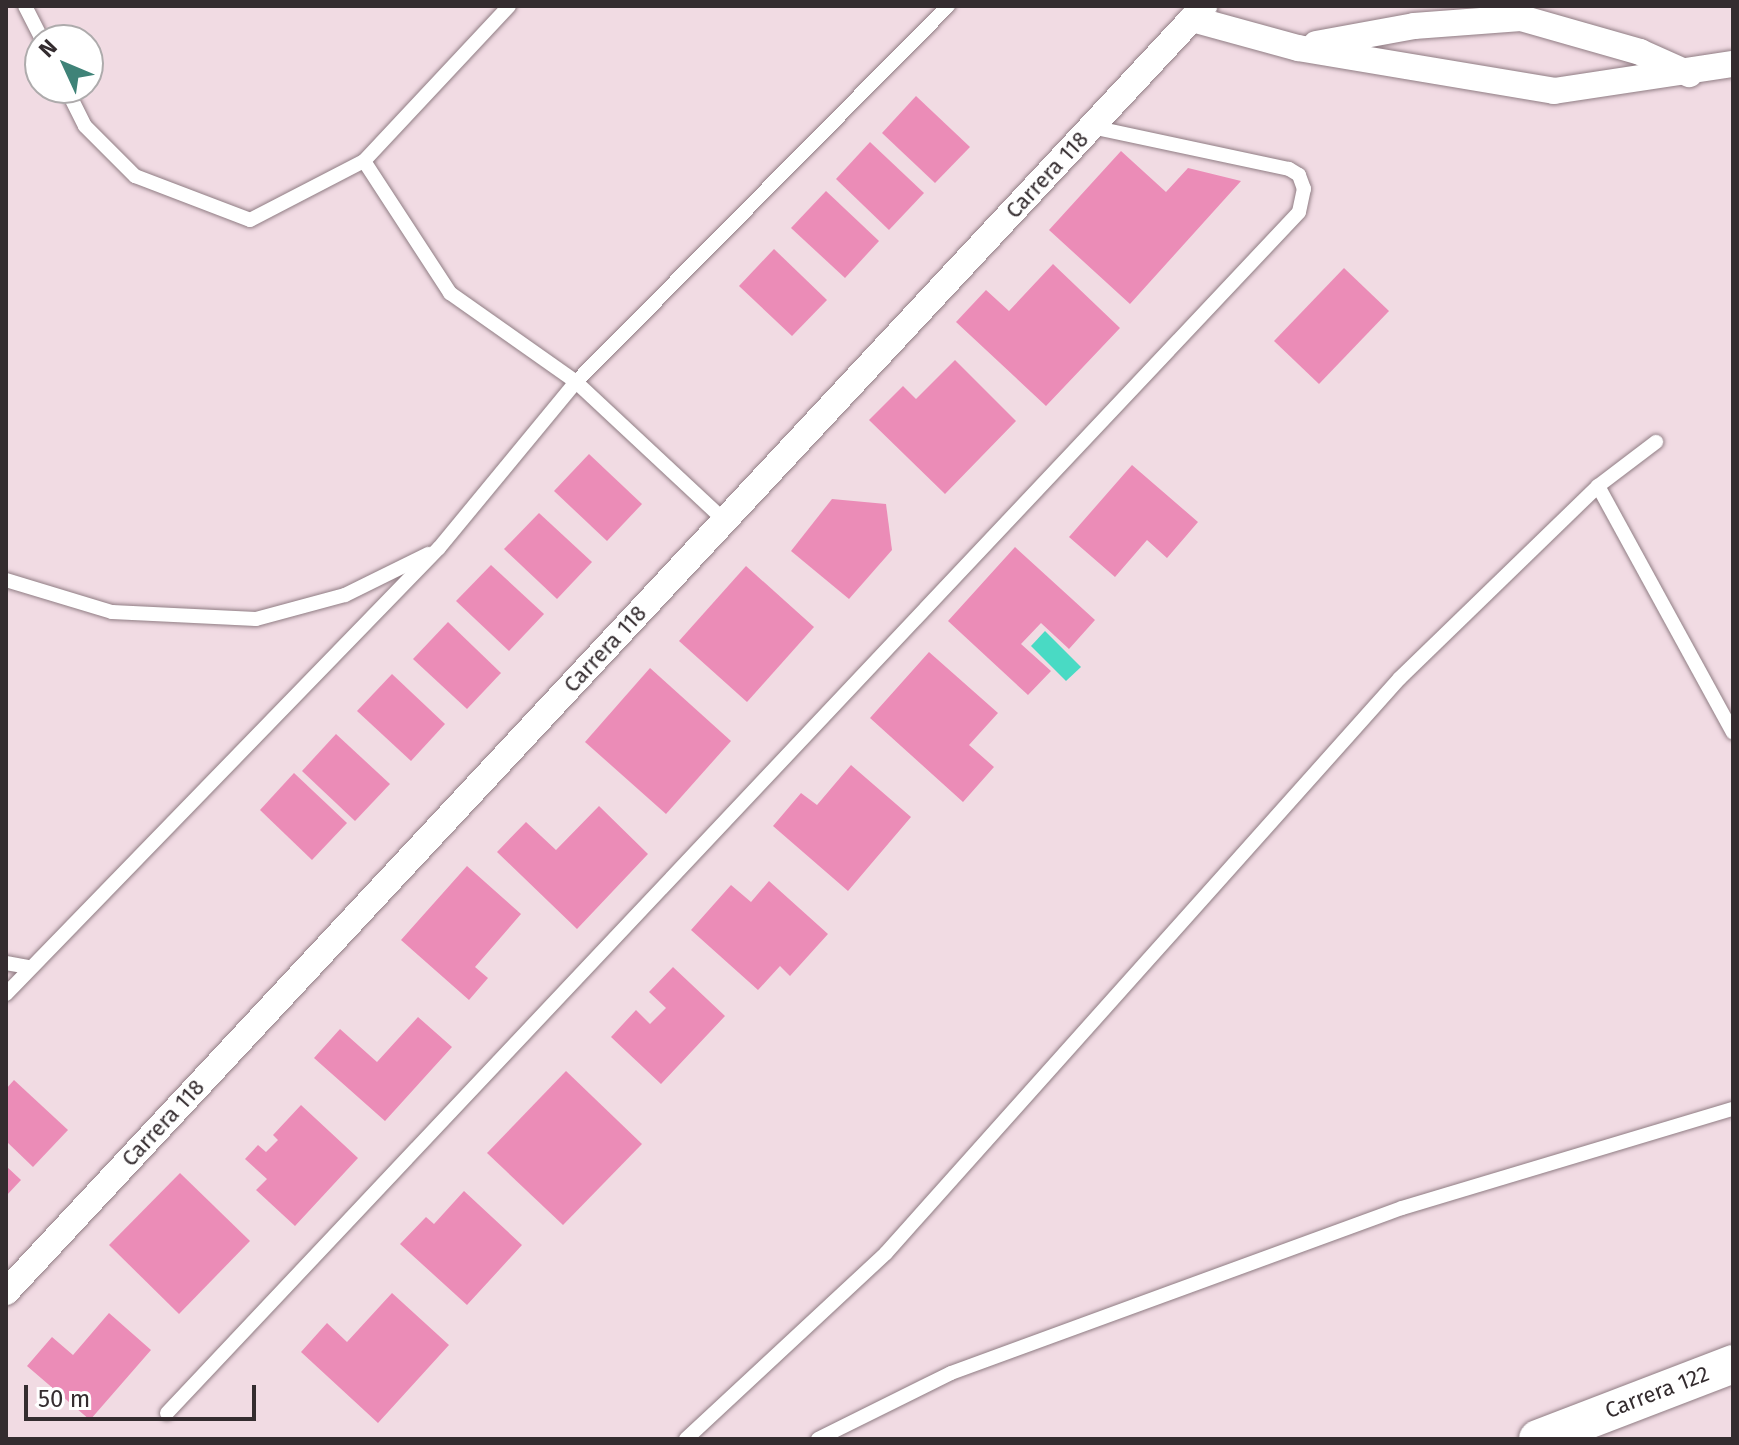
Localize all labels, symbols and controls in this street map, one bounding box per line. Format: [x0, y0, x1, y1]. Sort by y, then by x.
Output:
north arrow [24, 24, 104, 104]
text: N [33, 34, 63, 63]
street label: Carrera 118 [1000, 126, 1094, 224]
street label: Carrera 118 [558, 600, 652, 698]
street label: Carrera 118 [116, 1074, 210, 1172]
street label: Carrera 122 [1601, 1360, 1713, 1424]
scale bar [28, 1369, 260, 1419]
text: 50 m [38, 1385, 90, 1413]

